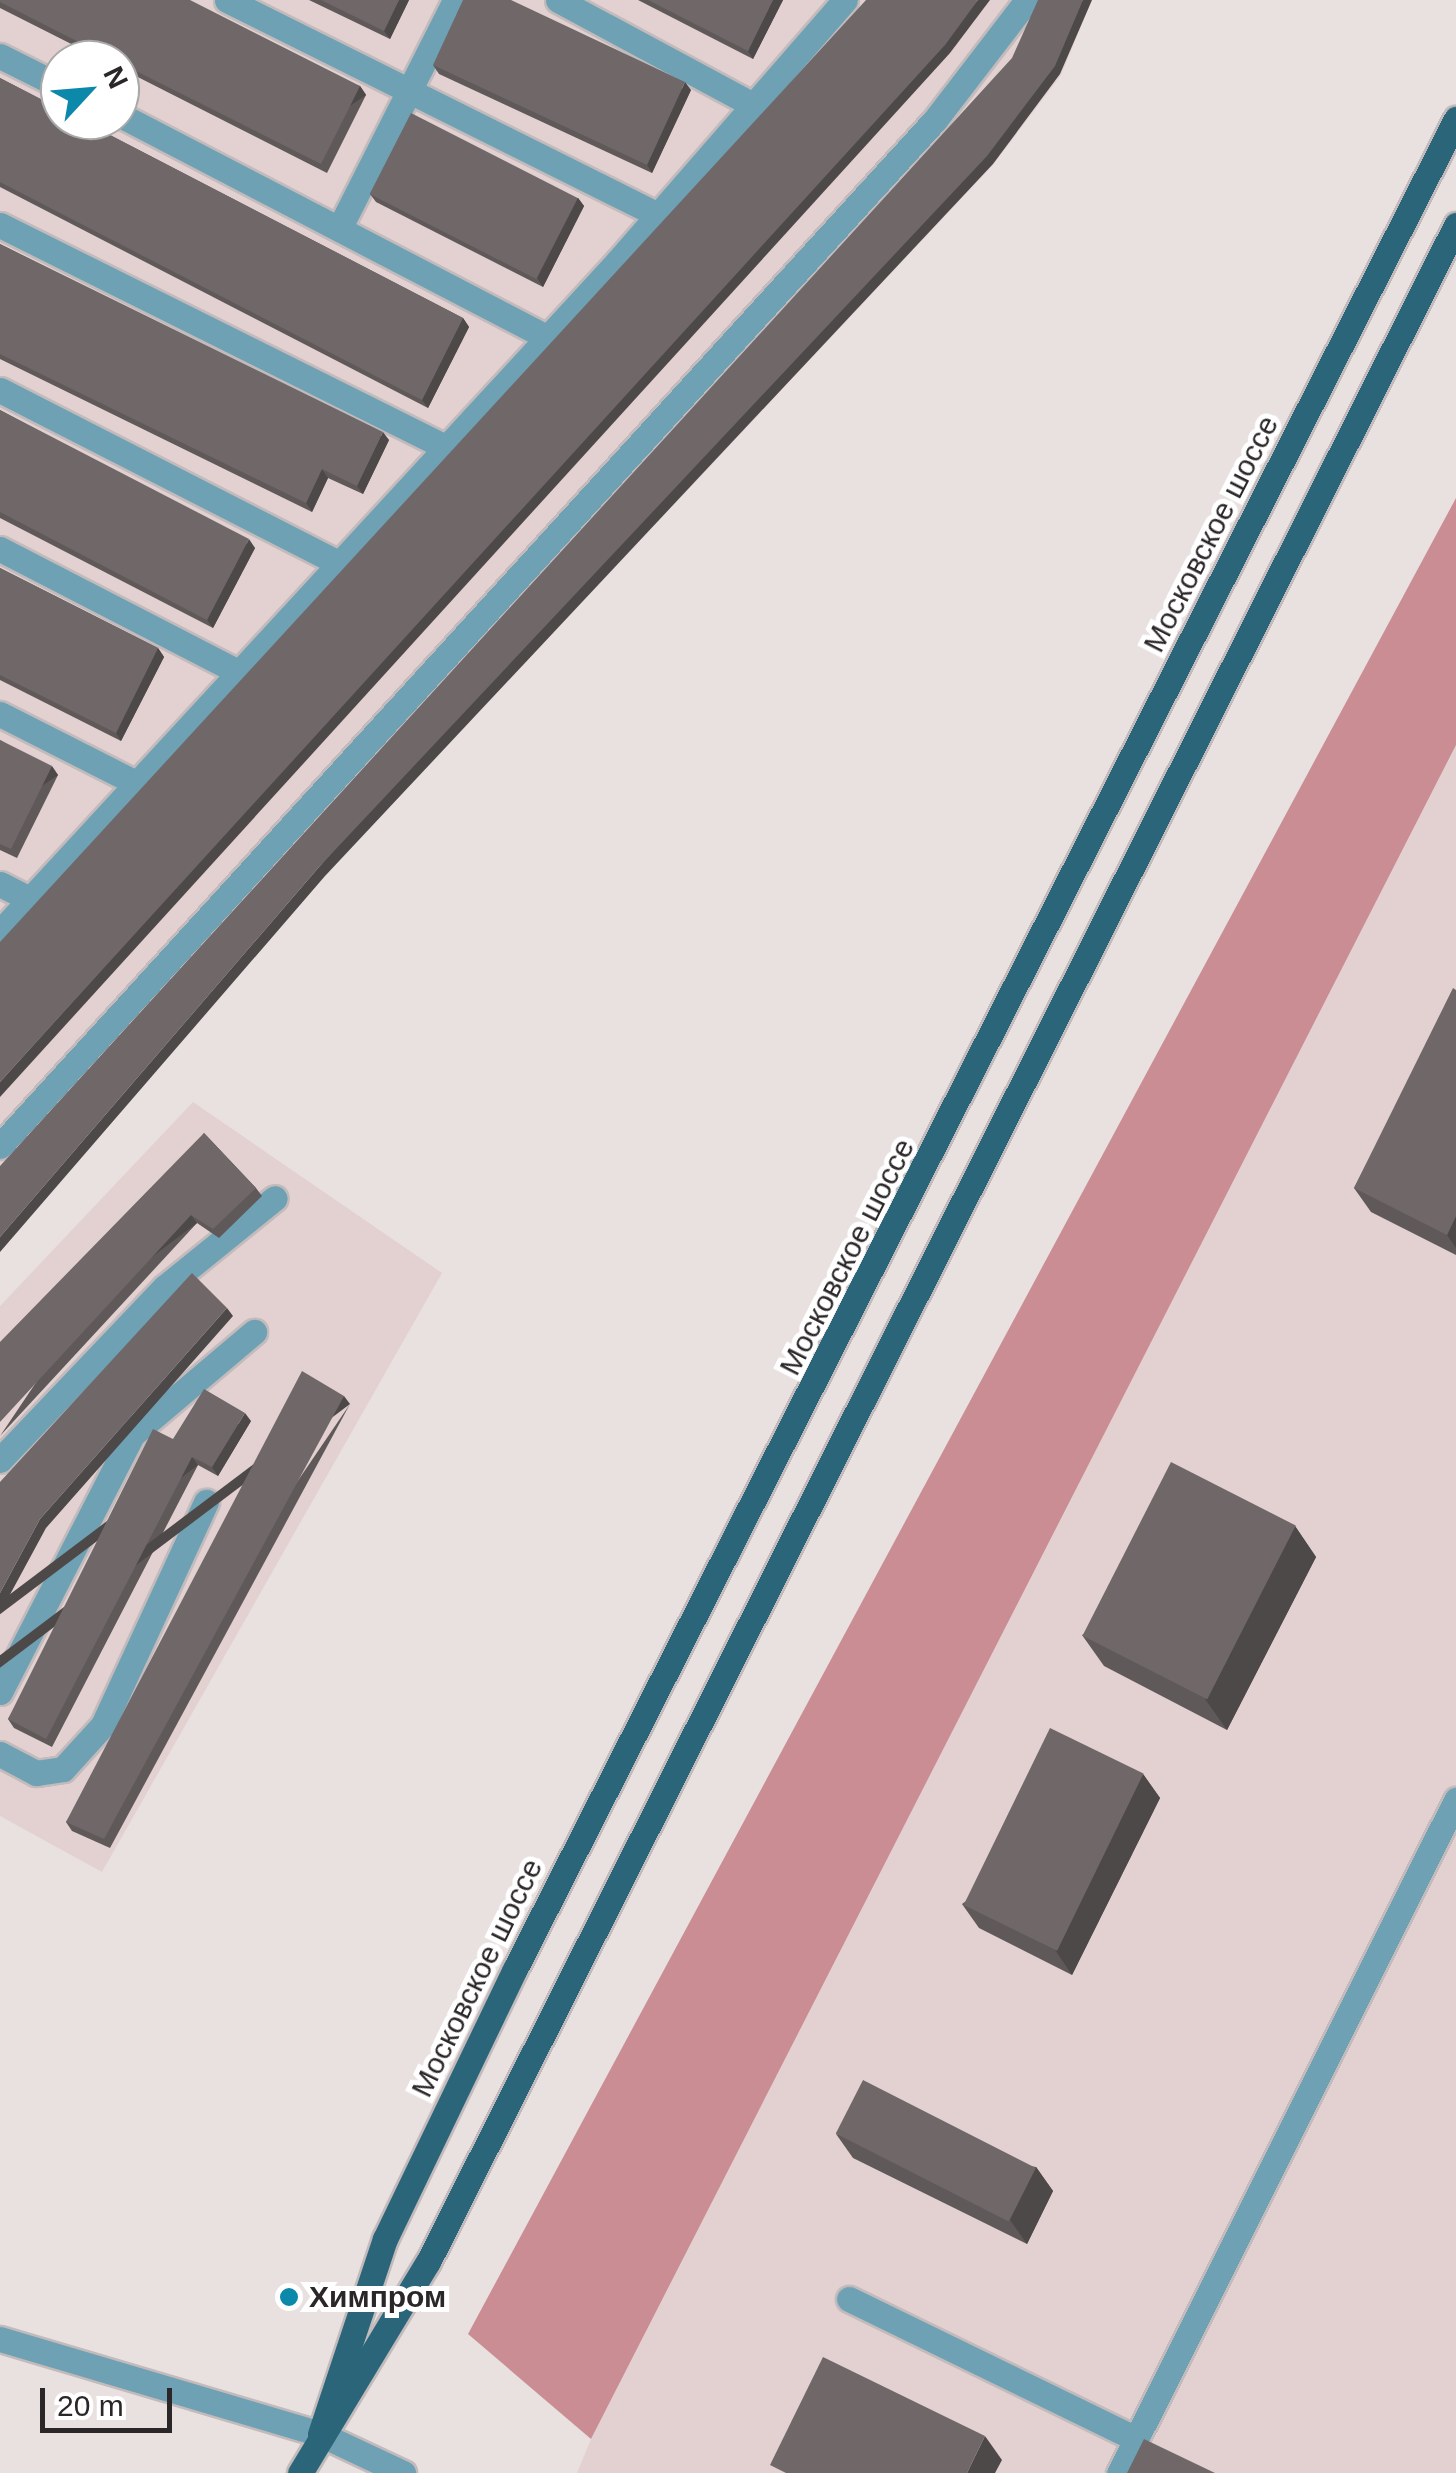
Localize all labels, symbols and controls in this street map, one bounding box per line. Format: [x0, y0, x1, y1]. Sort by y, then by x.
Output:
north arrow [40, 40, 140, 140]
text: N [97, 62, 134, 93]
street label: Московское шоссе [1136, 410, 1286, 658]
street label: Московское шоссе [772, 1133, 922, 1381]
street label: Московское шоссе [404, 1853, 550, 2103]
place label: Химпром [309, 2279, 446, 2315]
marker: Химпром [278, 2286, 300, 2308]
scale bar [45, 2368, 178, 2430]
text: 20 m [57, 2389, 124, 2422]

